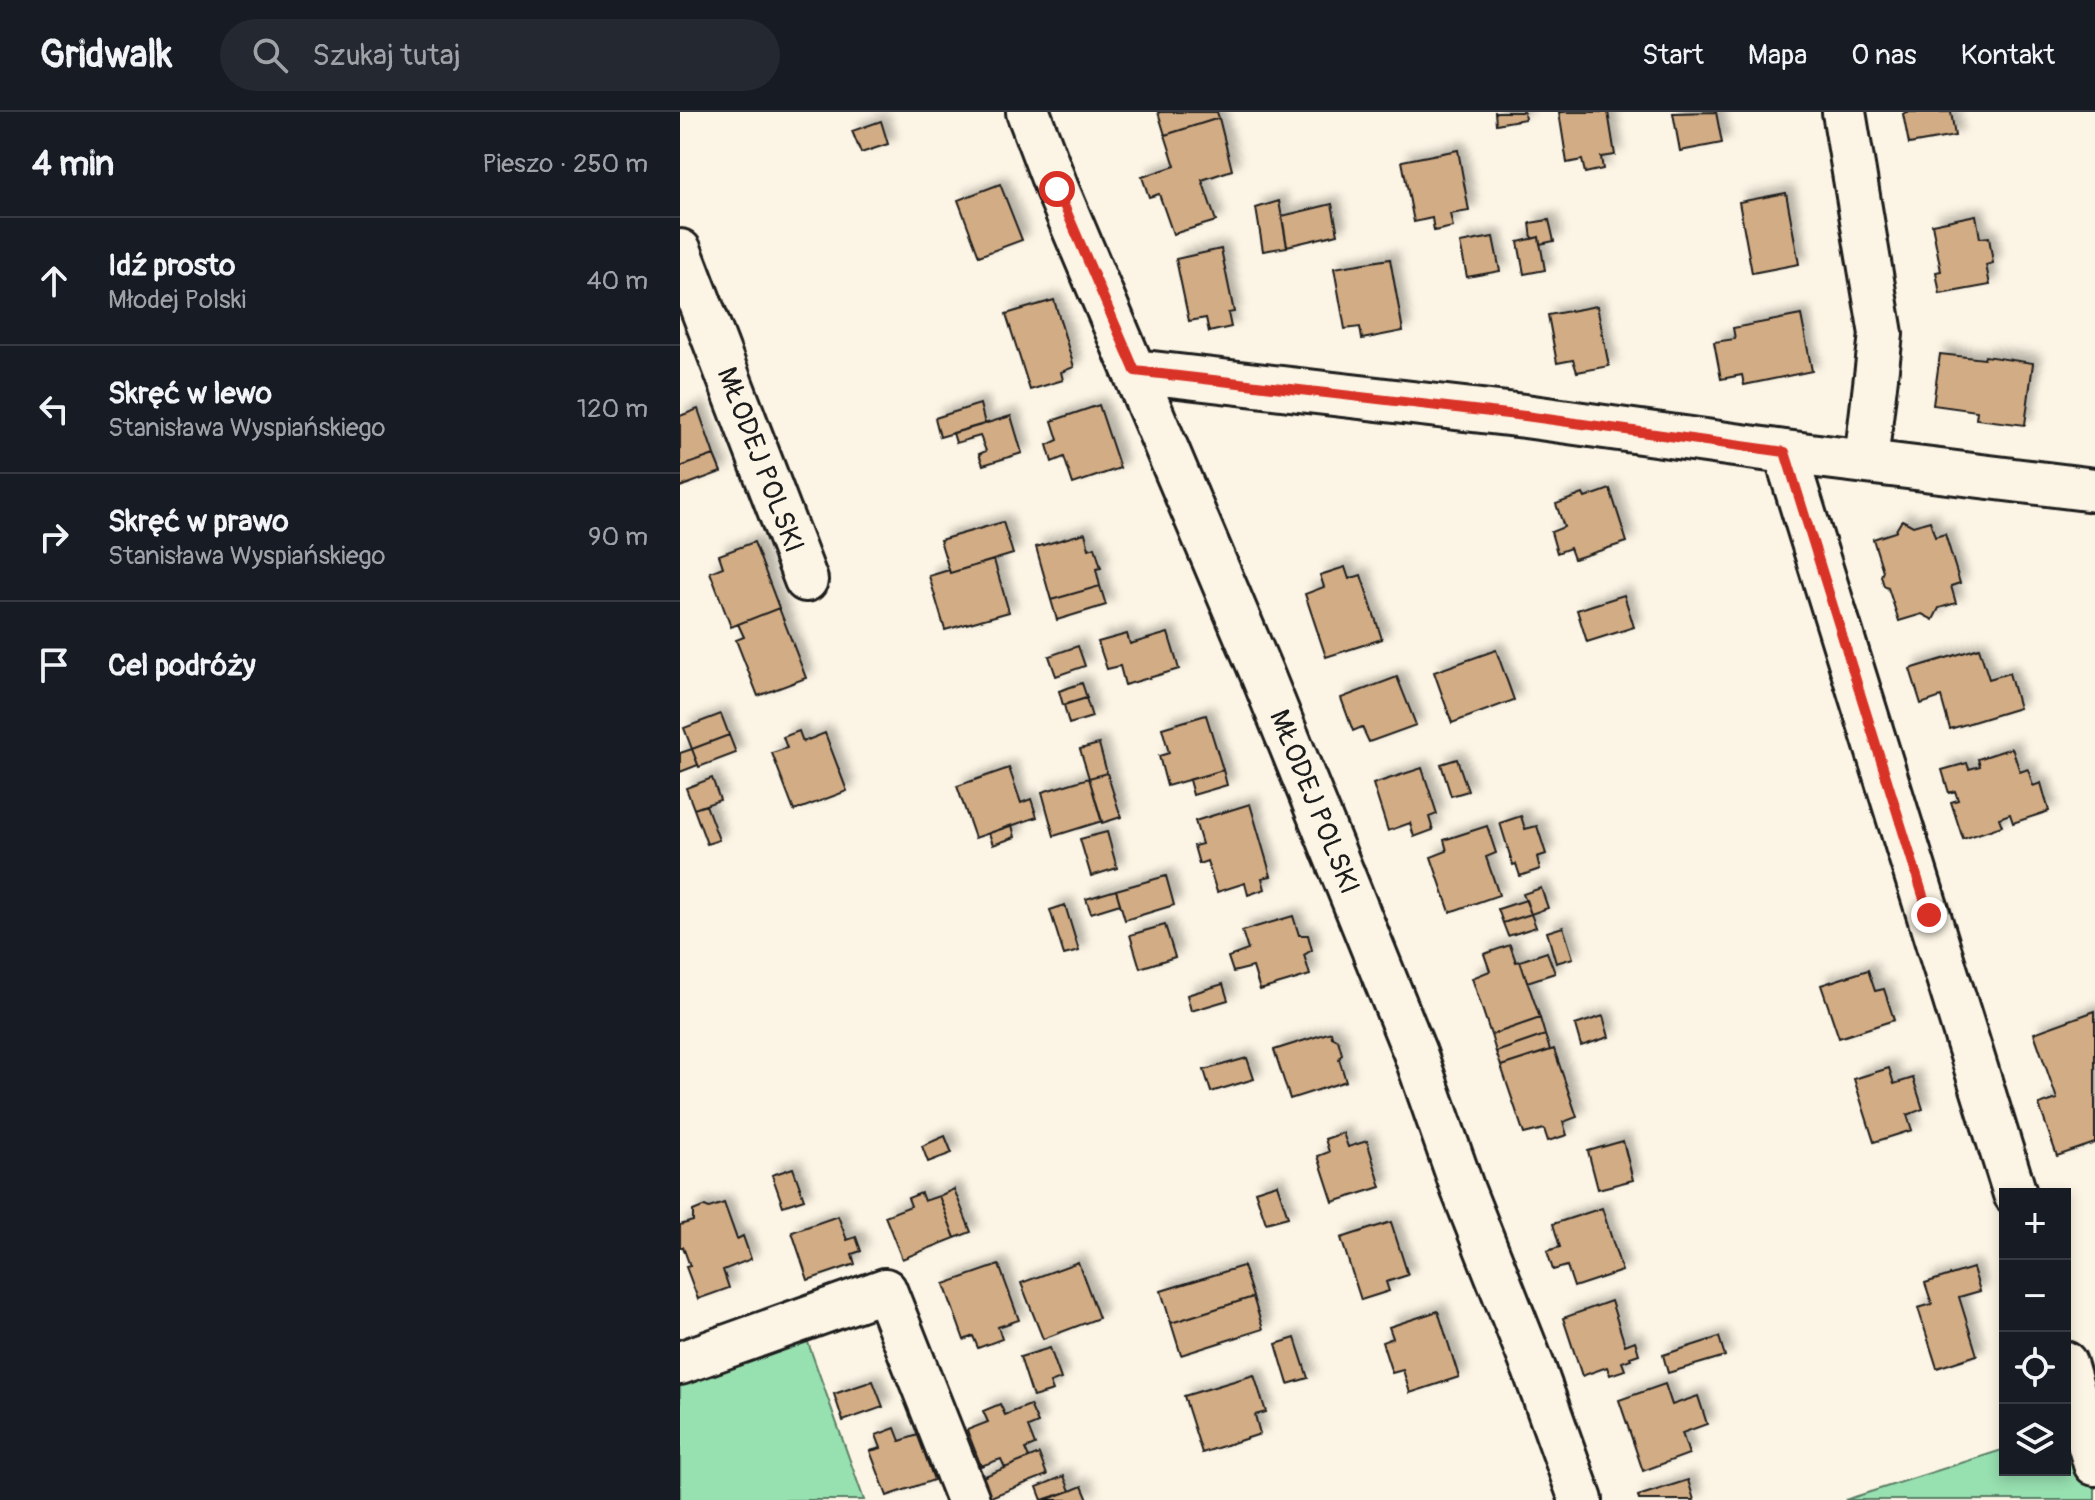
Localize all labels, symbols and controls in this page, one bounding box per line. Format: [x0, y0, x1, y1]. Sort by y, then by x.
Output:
search box [220, 19, 780, 91]
text: Gridwalk [40, 31, 172, 79]
icon: search [248, 33, 292, 77]
text: Szukaj tutaj [312, 37, 461, 74]
text: Start [1642, 38, 1704, 73]
text: Mapa [1748, 38, 1807, 73]
text: O nas [1851, 38, 1917, 73]
text: Kontakt [1961, 38, 2055, 73]
text: 4 min [32, 143, 114, 186]
text: Pieszo · 250 m [482, 148, 648, 180]
route start [1039, 171, 1075, 207]
text: Idź prosto [108, 247, 235, 284]
icon: ahead [32, 259, 76, 303]
text: 40 m [586, 265, 648, 297]
text: Młodej Polski [108, 284, 246, 316]
street label: MŁODEJ POLSKI [709, 362, 811, 558]
text: Skręć w lewo [108, 375, 272, 412]
icon: left [32, 387, 76, 431]
text: 120 m [577, 393, 648, 425]
text: Stanisława Wyspiańskiego [108, 412, 386, 444]
text: Skręć w prawo [108, 503, 289, 540]
icon: right [32, 515, 76, 559]
text: 90 m [588, 521, 648, 553]
text: Stanisława Wyspiańskiego [108, 540, 386, 572]
icon: arrive [32, 643, 76, 687]
text: Cel podróży [108, 647, 256, 684]
street label: MŁODEJ POLSKI [1261, 705, 1367, 899]
route end [1911, 897, 1947, 933]
map controls [1999, 1188, 2071, 1476]
button: + [1999, 1188, 2071, 1260]
button: − [1999, 1260, 2071, 1332]
button: locate [1999, 1332, 2071, 1404]
button: layers [1999, 1404, 2071, 1476]

